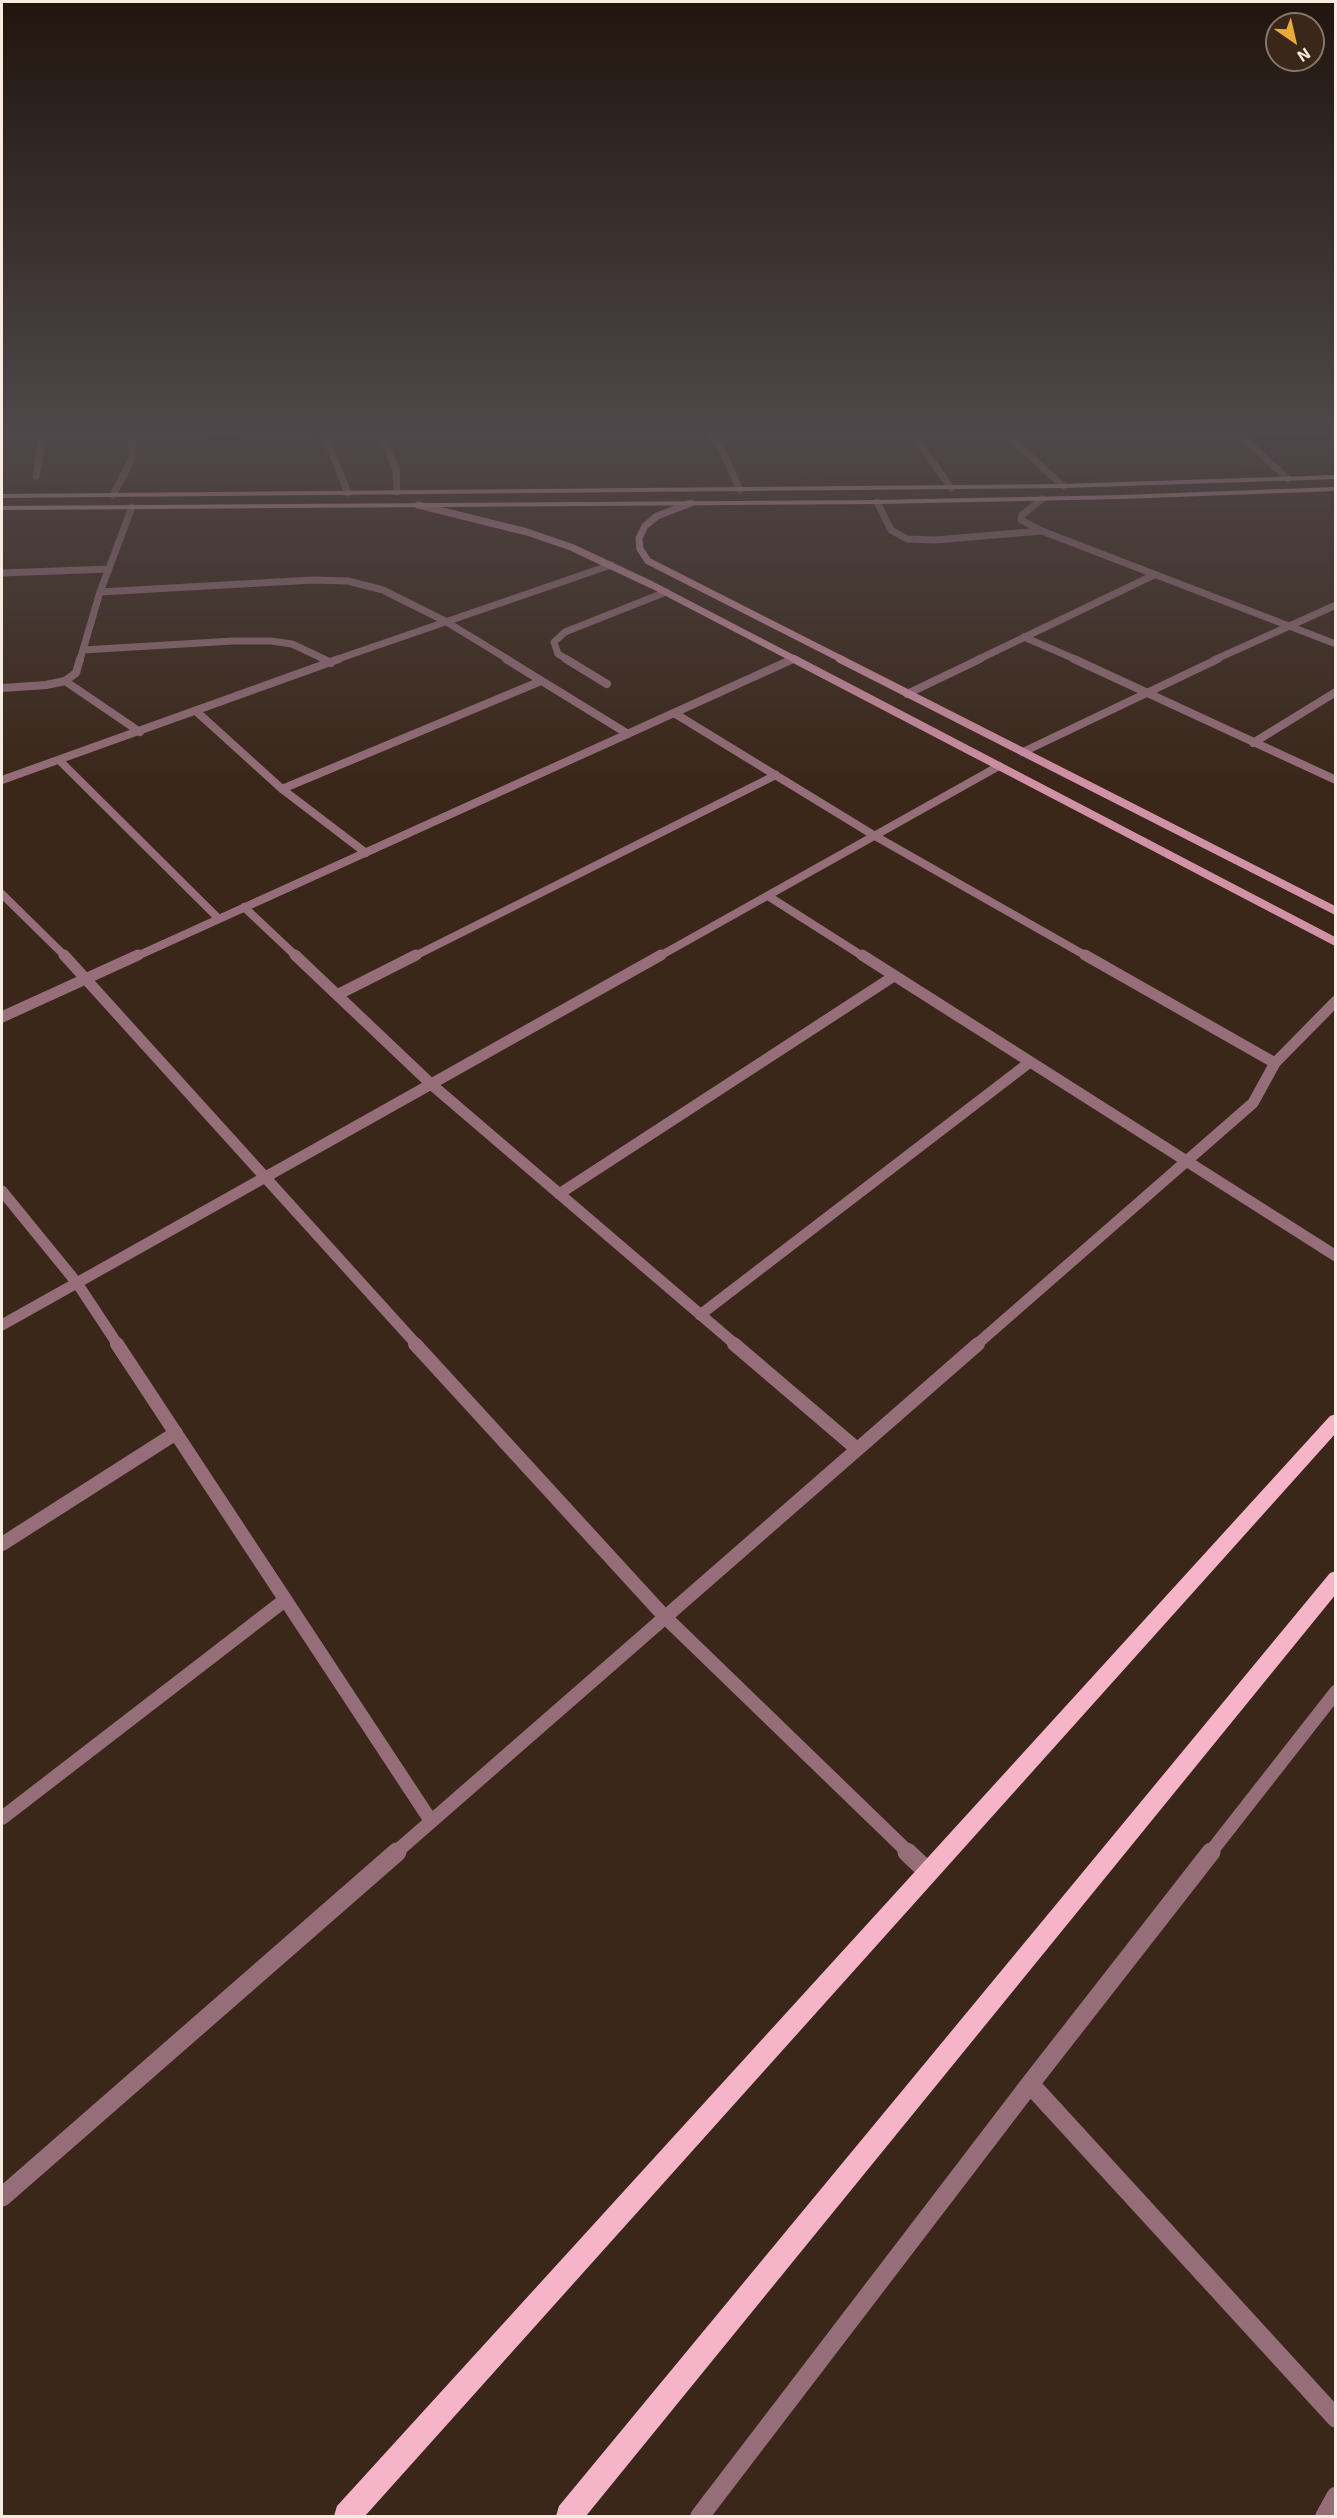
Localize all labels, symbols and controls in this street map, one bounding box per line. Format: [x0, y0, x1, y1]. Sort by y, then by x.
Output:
north arrow [1265, 12, 1325, 72]
text: N [1294, 45, 1314, 67]

